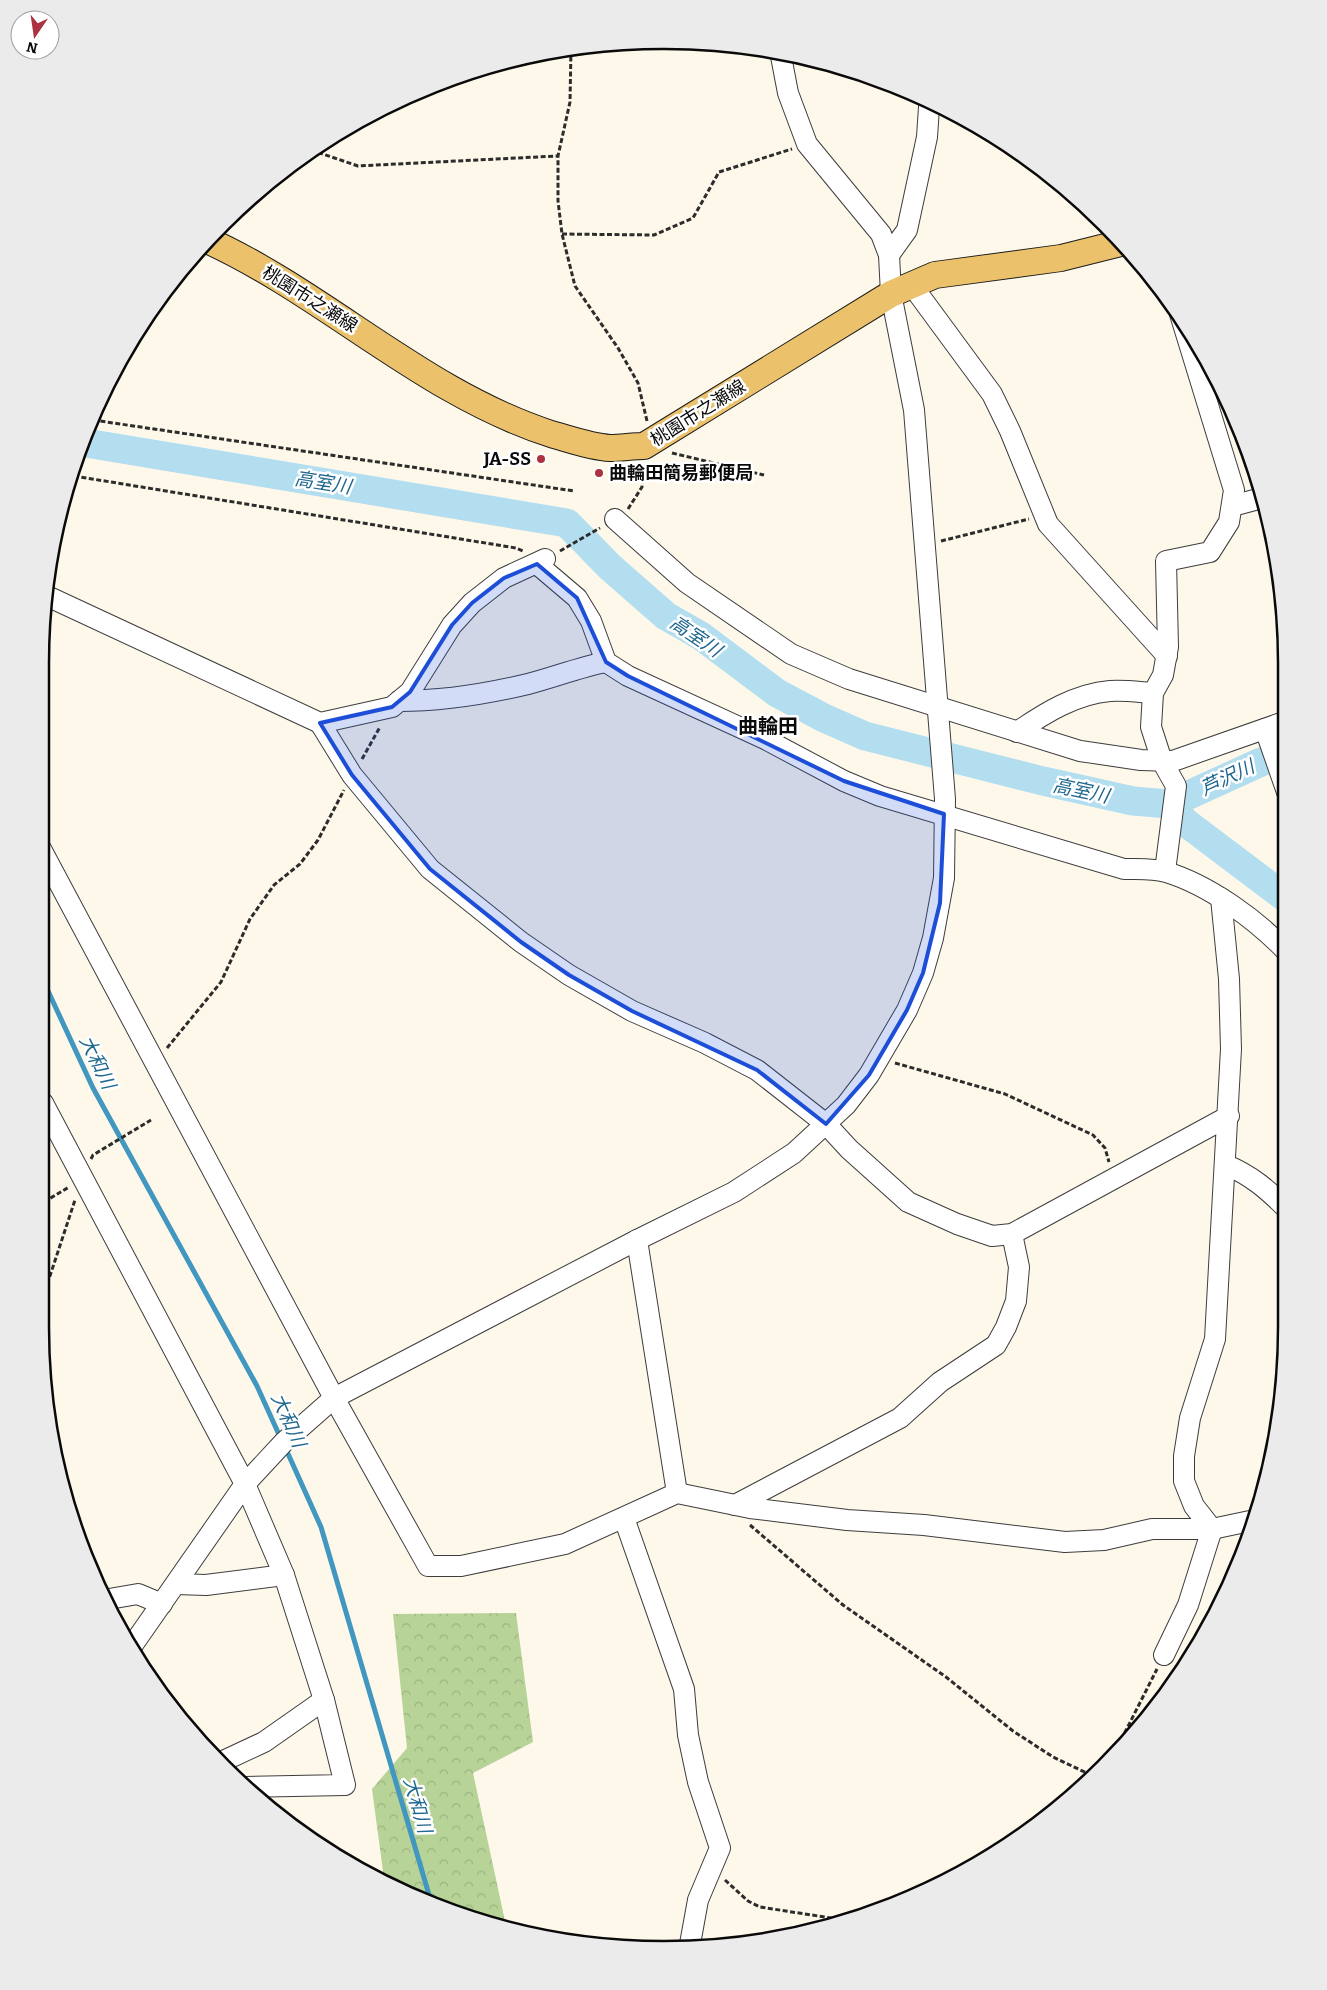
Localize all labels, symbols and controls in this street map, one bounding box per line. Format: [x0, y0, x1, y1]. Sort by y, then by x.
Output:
north arrow [10, 10, 60, 60]
text: N [25, 38, 39, 57]
street label: 桃園市之瀬線 [258, 261, 362, 337]
street label: 桃園市之瀬線 [646, 375, 750, 451]
place label: JA-SS [483, 448, 531, 470]
marker: JA-SS [535, 453, 547, 465]
place label: 曲輪田簡易郵便局 [609, 462, 753, 484]
water label: 高室川 [293, 467, 355, 499]
marker: 曲輪田簡易郵便局 [593, 467, 605, 479]
water label: 高室川 [666, 611, 727, 663]
district label: 曲輪田 [738, 714, 798, 738]
water label: 芦沢川 [1197, 754, 1260, 800]
water label: 高室川 [1051, 773, 1113, 808]
water label: 大和川 [75, 1032, 121, 1095]
water label: 大和川 [266, 1389, 311, 1453]
water label: 大和川 [399, 1775, 437, 1838]

